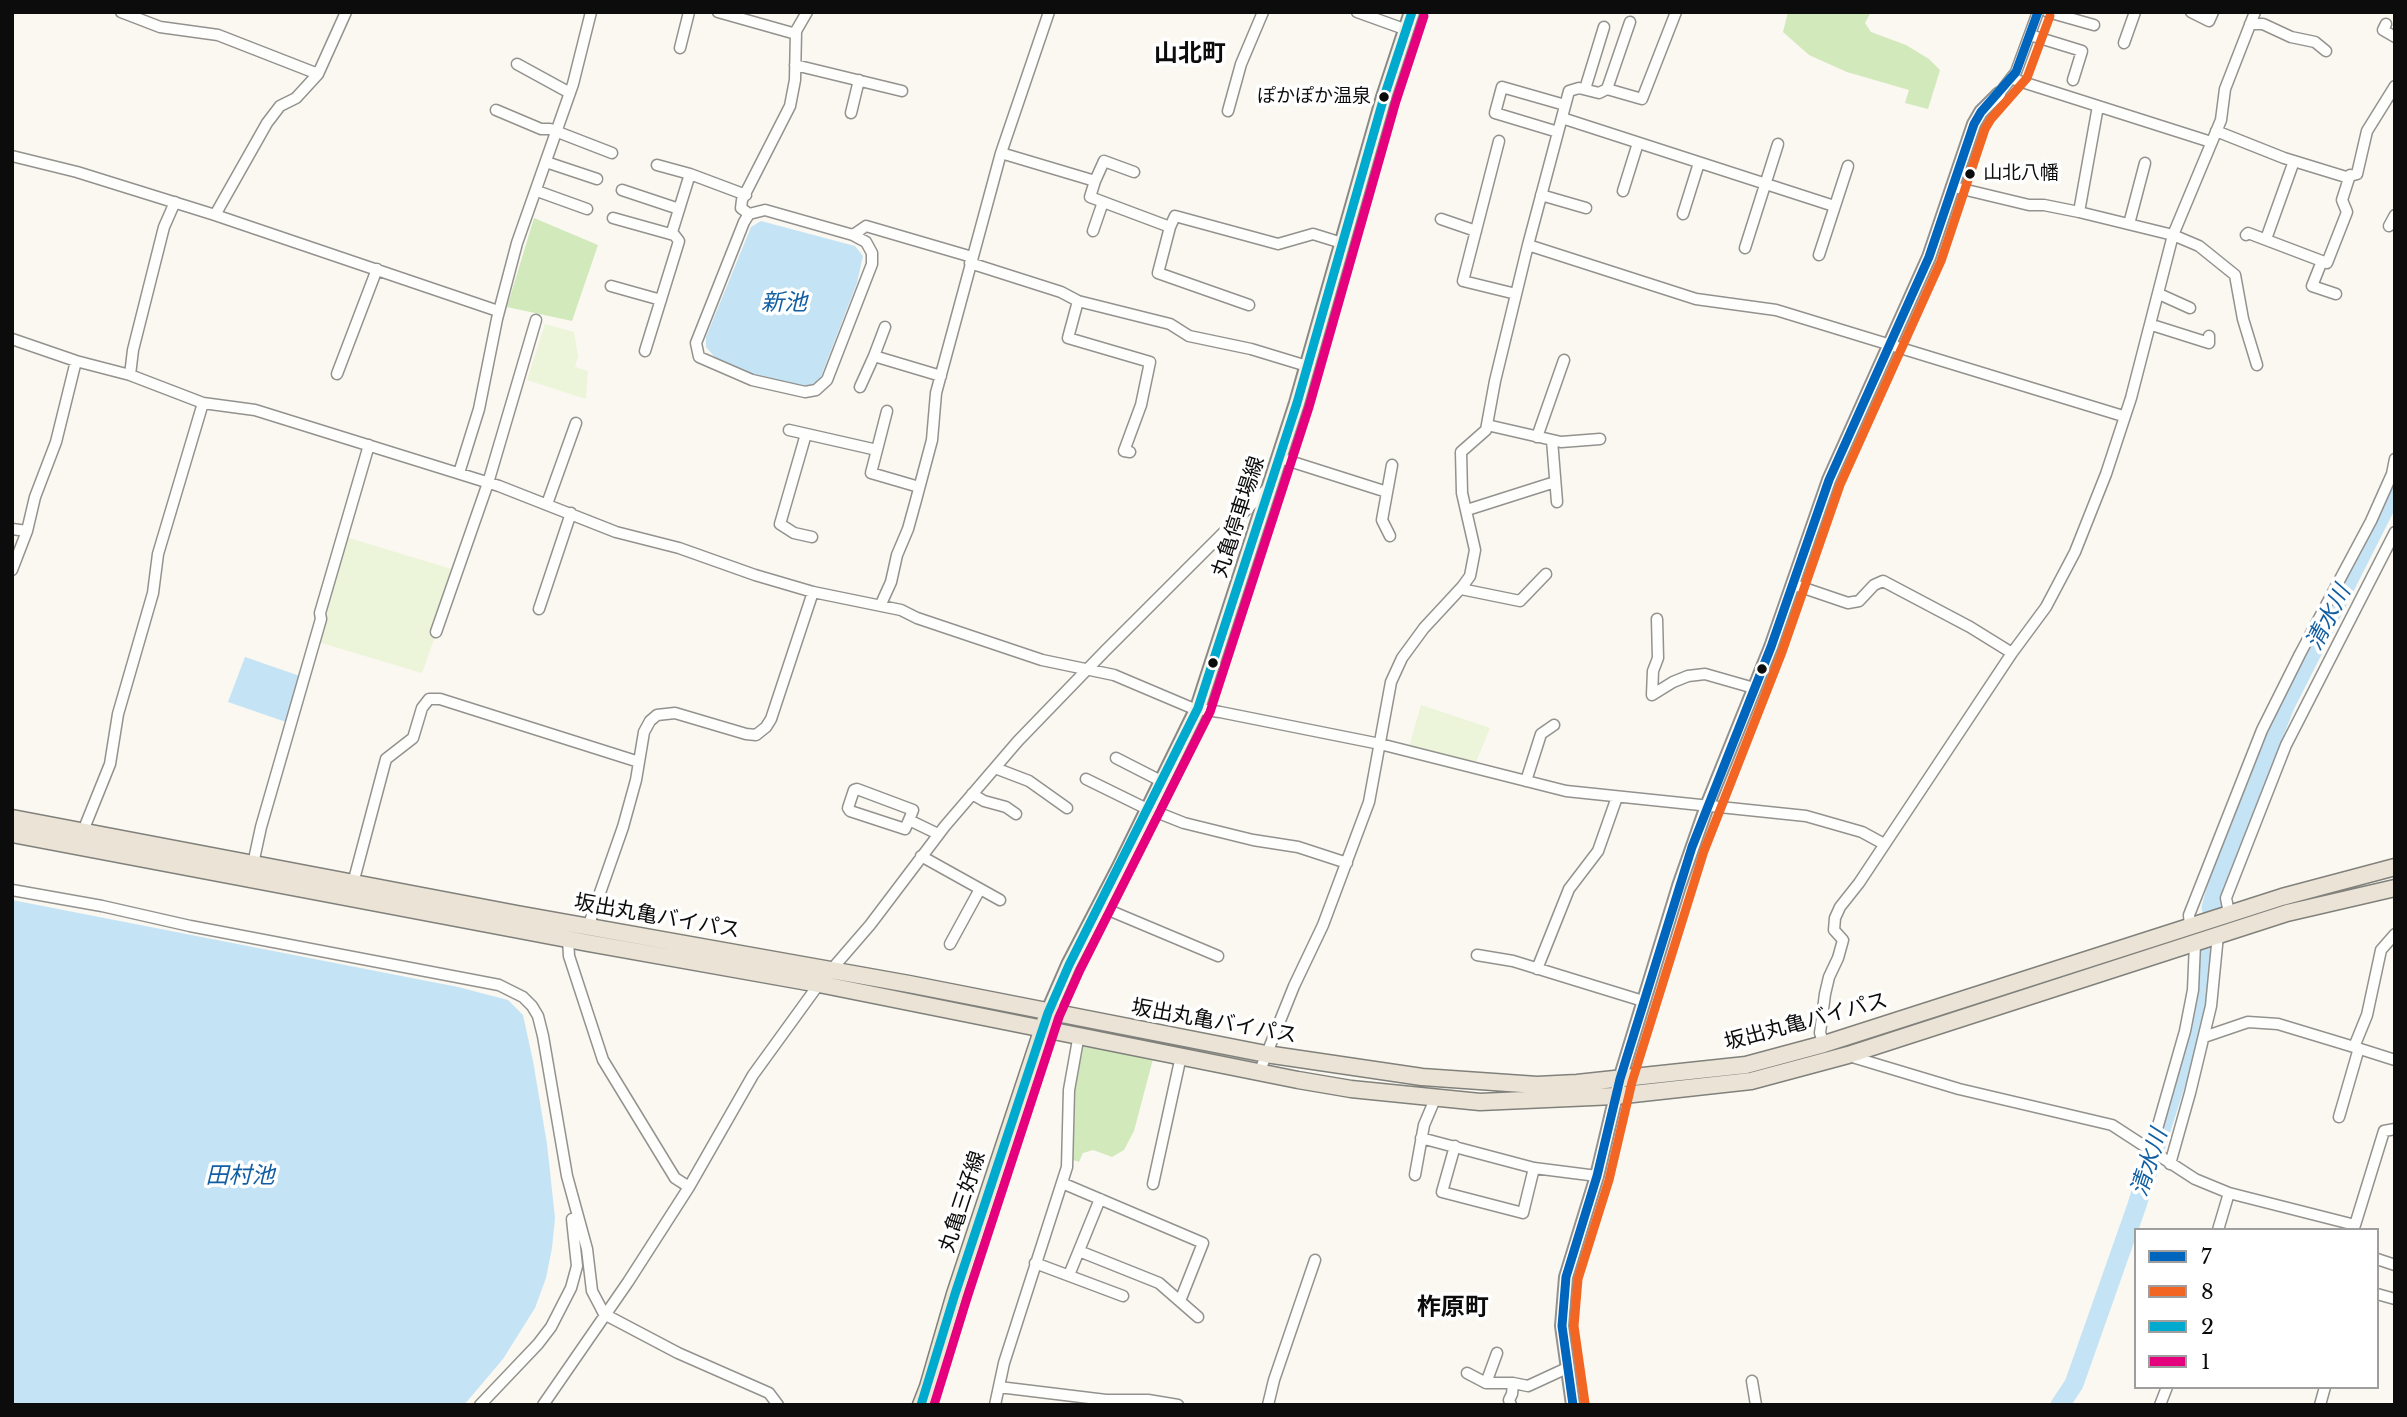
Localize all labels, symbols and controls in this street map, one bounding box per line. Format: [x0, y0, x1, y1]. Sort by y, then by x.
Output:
district label: 山北町 [1154, 40, 1226, 68]
place label: ぽかぽか温泉 [1257, 86, 1371, 108]
marker: ぽかぽか温泉 [1377, 90, 1391, 104]
place label: 山北八幡 [1983, 163, 2059, 185]
marker: 山北八幡 [1963, 167, 1977, 181]
water label: 新池 [761, 290, 807, 318]
street label: 丸亀停車場線 [1208, 453, 1270, 581]
water label: 清水川 [2301, 581, 2357, 655]
unlabelled marker [1206, 656, 1220, 670]
unlabelled marker [1755, 662, 1769, 676]
street label: 坂出丸亀バイパス [572, 890, 742, 944]
street label: 坂出丸亀バイパス [1722, 988, 1890, 1056]
street label: 坂出丸亀バイパス [1129, 995, 1299, 1049]
water label: 清水川 [2126, 1126, 2174, 1200]
street label: 丸亀三好線 [935, 1148, 991, 1256]
water label: 田村池 [206, 1163, 274, 1191]
legend [2134, 1228, 2379, 1389]
text: 7 [2201, 1244, 2212, 1270]
text: 8 [2201, 1279, 2214, 1305]
district label: 柞原町 [1417, 1294, 1489, 1322]
text: 2 [2201, 1314, 2214, 1340]
text: 1 [2201, 1349, 2210, 1375]

